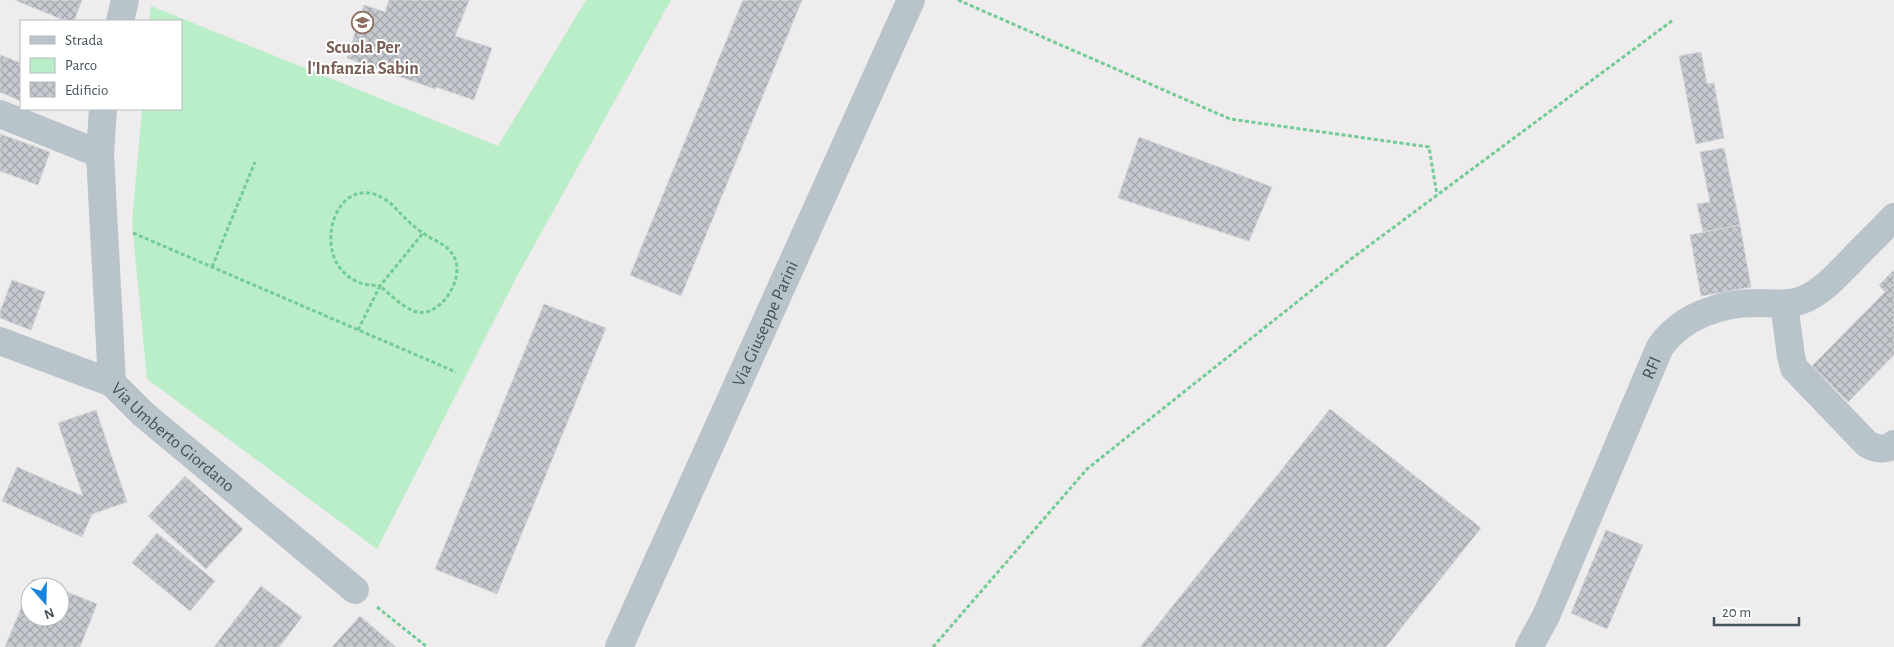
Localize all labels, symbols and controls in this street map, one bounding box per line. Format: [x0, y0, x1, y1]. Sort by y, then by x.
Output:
school or university icon: Scuola Per l'Infanzia Sabin [351, 10, 375, 34]
legend [20, 20, 182, 110]
text: Strada [65, 33, 103, 48]
place label: Scuola Per l'Infanzia Sabin [307, 39, 419, 78]
text: Parco [65, 58, 97, 73]
text: Edificio [65, 83, 108, 98]
street label: Via Giuseppe Parini [730, 258, 802, 389]
street label: RFI [1639, 354, 1665, 382]
street label: Via Umberto Giordano [107, 379, 238, 496]
north arrow [20, 577, 70, 627]
scale bar [1714, 594, 1799, 626]
text: N [42, 605, 56, 622]
text: 20 m [1722, 605, 1751, 620]

